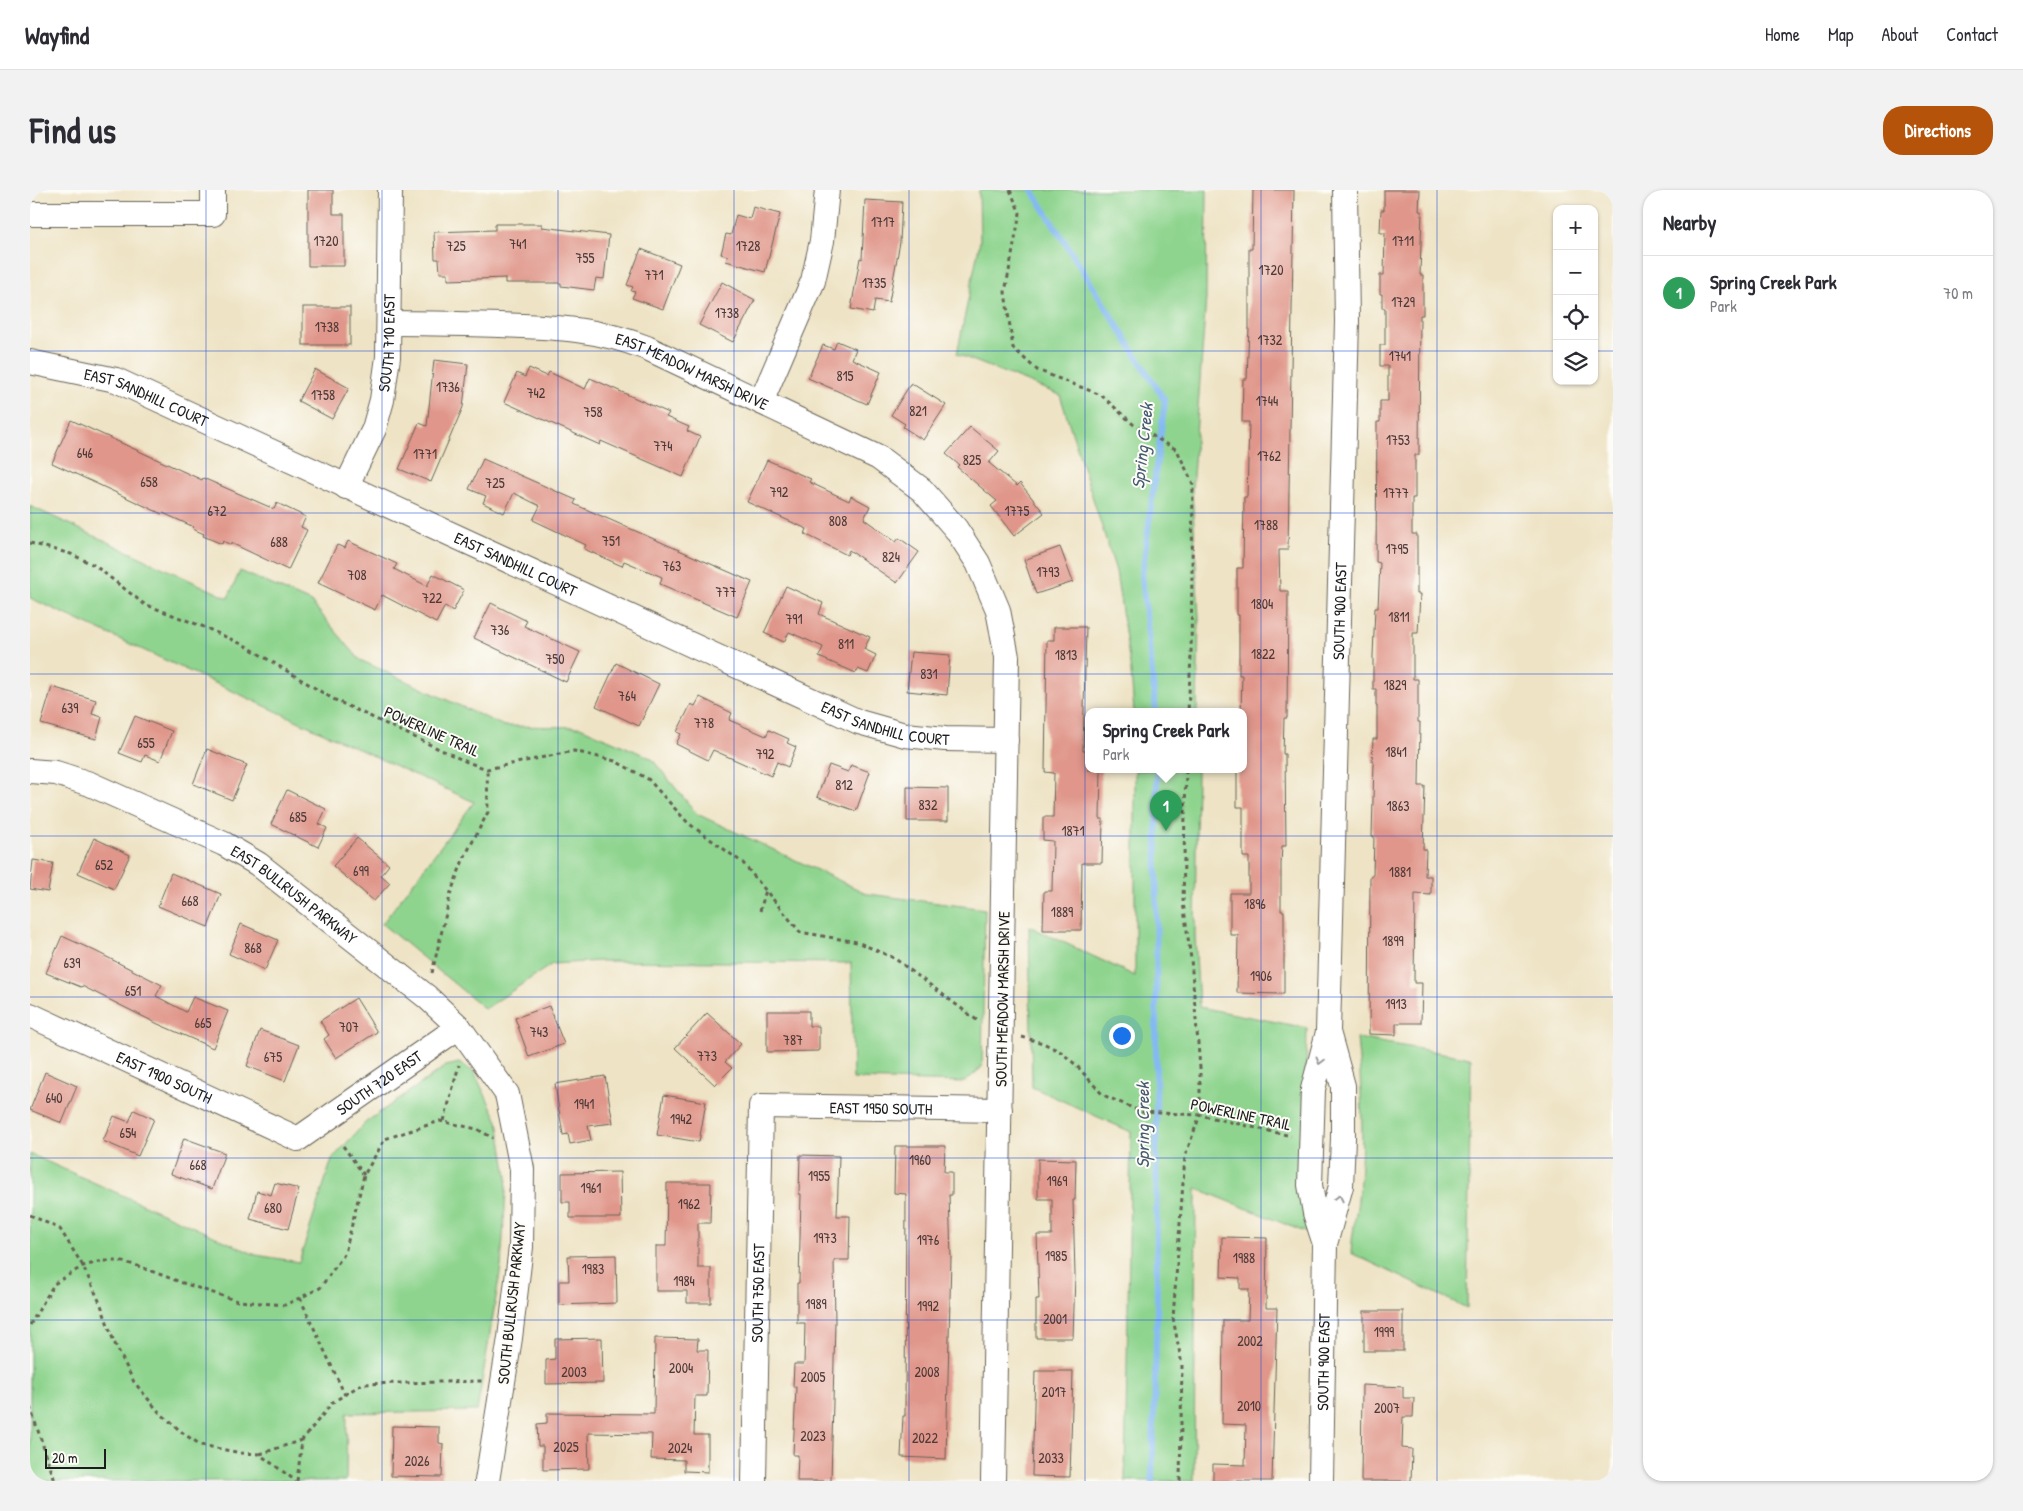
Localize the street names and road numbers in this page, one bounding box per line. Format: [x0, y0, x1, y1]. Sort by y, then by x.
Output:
street label: SOUTH 710 EAST [372, 293, 400, 393]
street label: EAST MEADOW MARSH DRIVE [613, 327, 772, 415]
street label: EAST SANDHILL COURT [82, 363, 212, 432]
street label: EAST SANDHILL COURT [451, 526, 581, 602]
street label: SOUTH 900 EAST [1327, 562, 1352, 660]
street label: EAST SANDHILL COURT [818, 695, 950, 750]
street label: POWERLINE TRAIL [381, 700, 483, 762]
street label: EAST BULLRUSH PARKWAY [227, 840, 362, 949]
street label: SOUTH MEADOW MARSH DRIVE [989, 911, 1015, 1087]
street label: EAST 1900 SOUTH [113, 1045, 216, 1109]
street label: SOUTH 720 EAST [332, 1045, 427, 1120]
street label: POWERLINE TRAIL [1189, 1093, 1293, 1135]
street label: EAST 1950 SOUTH [829, 1096, 933, 1120]
street label: SOUTH BULLRUSH PARKWAY [492, 1221, 530, 1385]
street label: SOUTH 750 EAST [746, 1243, 769, 1343]
street label: SOUTH 900 EAST [1311, 1313, 1335, 1411]

